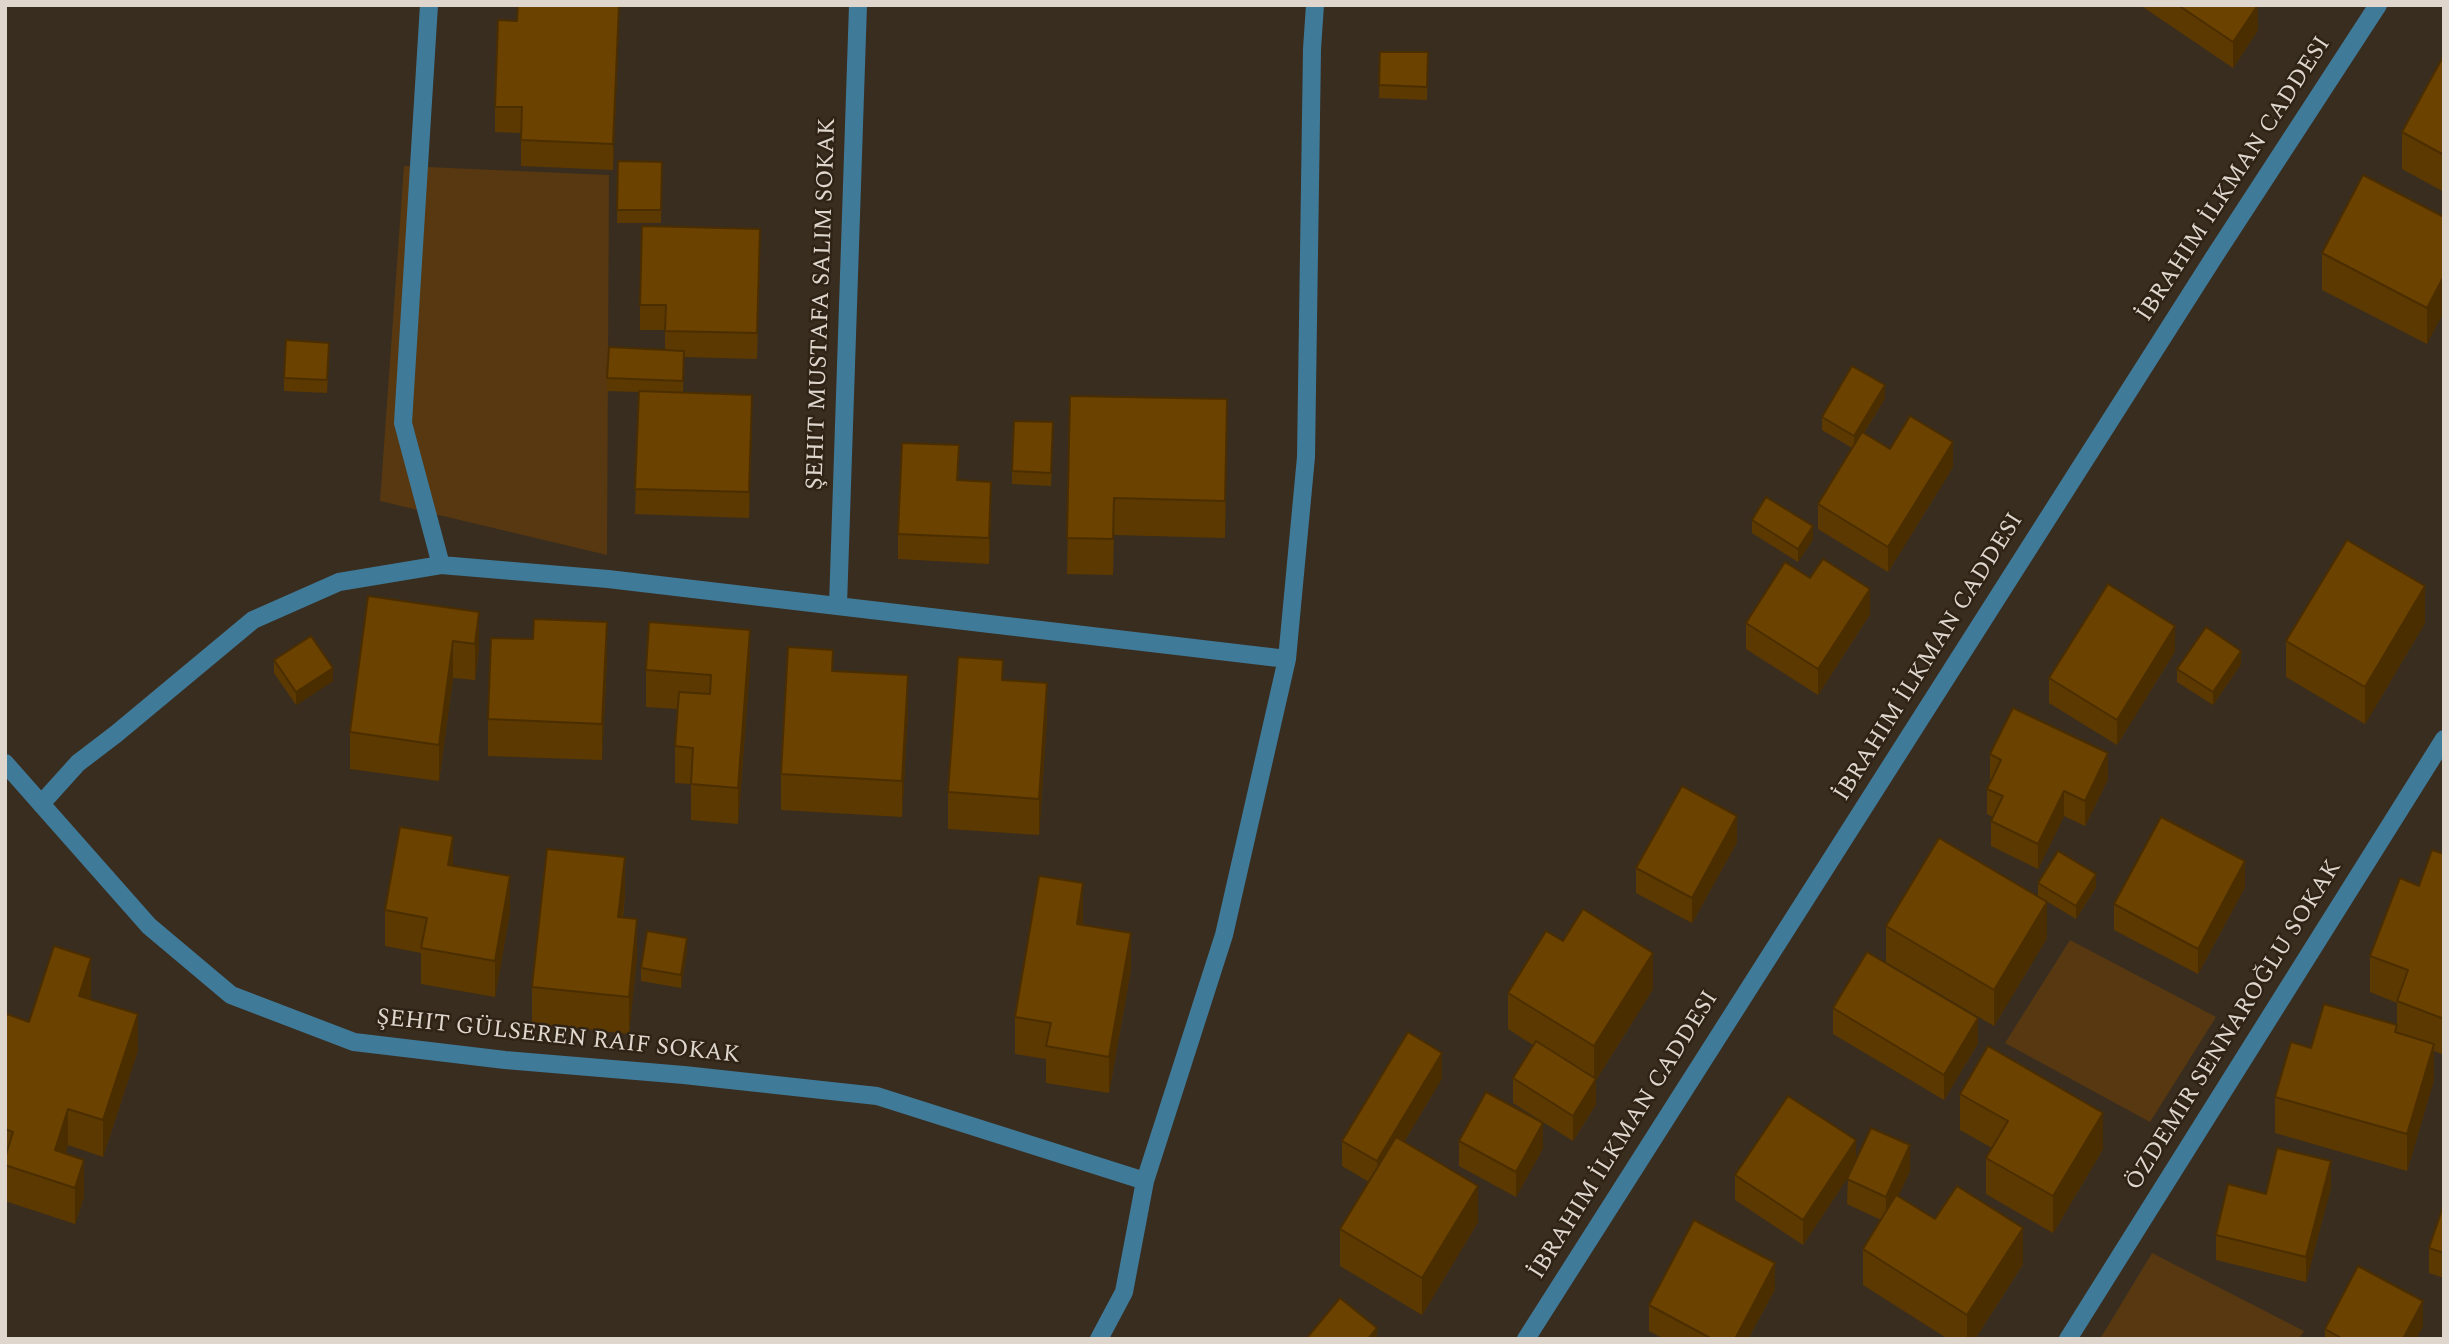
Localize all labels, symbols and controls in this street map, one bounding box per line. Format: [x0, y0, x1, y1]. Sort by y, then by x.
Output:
street label: İBRAHIM İLKMAN CADDESI [2132, 32, 2338, 328]
street label: ŞEHIT MUSTAFA SALIM SOKAK [802, 117, 844, 491]
street label: İBRAHIM İLKMAN CADDESI [1829, 509, 2031, 807]
street label: ÖZDEMIR SENNAROĞLU SOKAK [2121, 855, 2349, 1197]
street label: İBRAHIM İLKMAN CADDESI [1524, 987, 1726, 1285]
street label: ŞEHIT GÜLSEREN RAIF SOKAK [375, 1005, 741, 1071]

